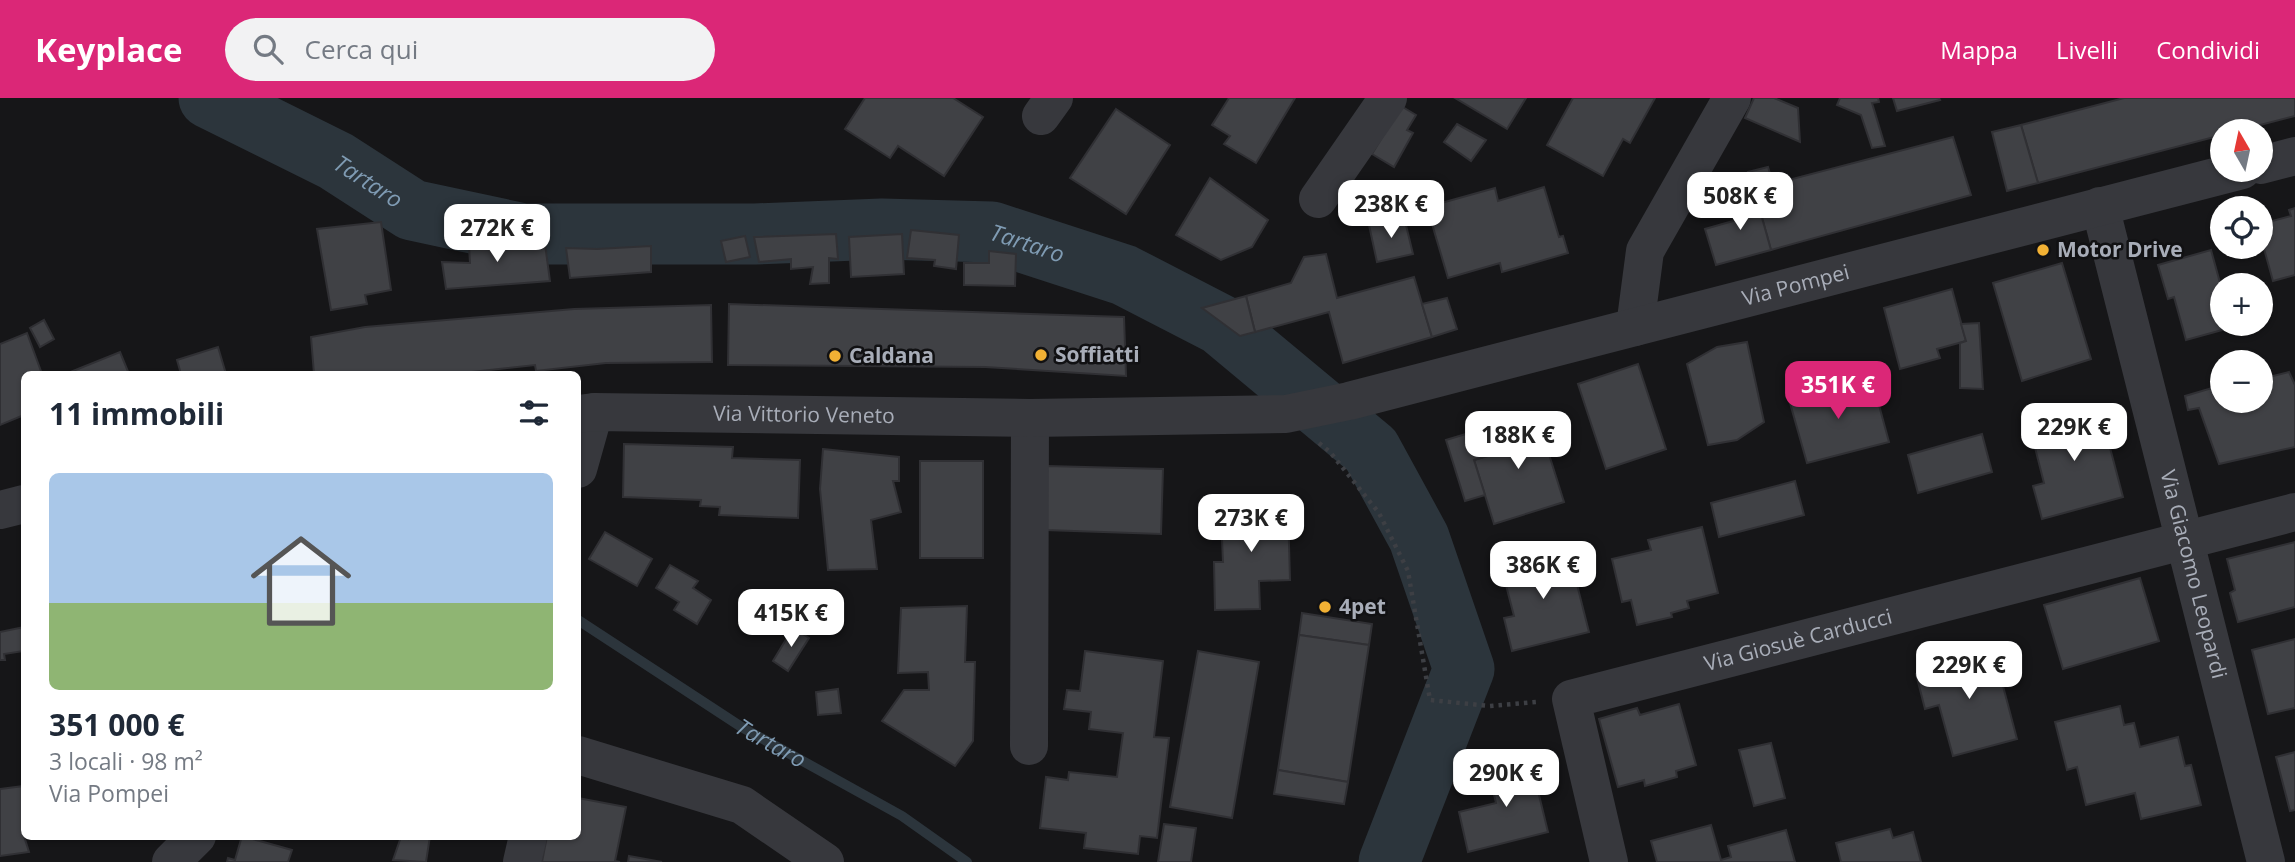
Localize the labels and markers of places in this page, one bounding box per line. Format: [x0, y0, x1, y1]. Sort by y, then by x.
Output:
pin: 508K € [1683, 172, 1797, 232]
pin: 238K € [1334, 180, 1448, 240]
pin: 272K € [440, 204, 554, 264]
place label: Motor Drive [2057, 235, 2183, 263]
marker: Motor Drive [2035, 242, 2051, 258]
place label: Soffiatti [1055, 340, 1140, 368]
place label: Caldana [849, 341, 934, 369]
marker: Soffiatti [1033, 347, 1049, 363]
marker: Caldana [827, 348, 843, 364]
pin: 351K € [1781, 362, 1895, 421]
pin: 229K € [2017, 404, 2131, 463]
pin: 188K € [1461, 412, 1575, 471]
pin: 273K € [1194, 494, 1308, 554]
pin: 386K € [1486, 542, 1600, 601]
pin: 415K € [734, 589, 848, 649]
place label: 4pet [1339, 592, 1386, 620]
marker: 4pet [1317, 599, 1333, 615]
pin: 229K € [1912, 642, 2026, 701]
pin: 290K € [1449, 750, 1563, 809]

